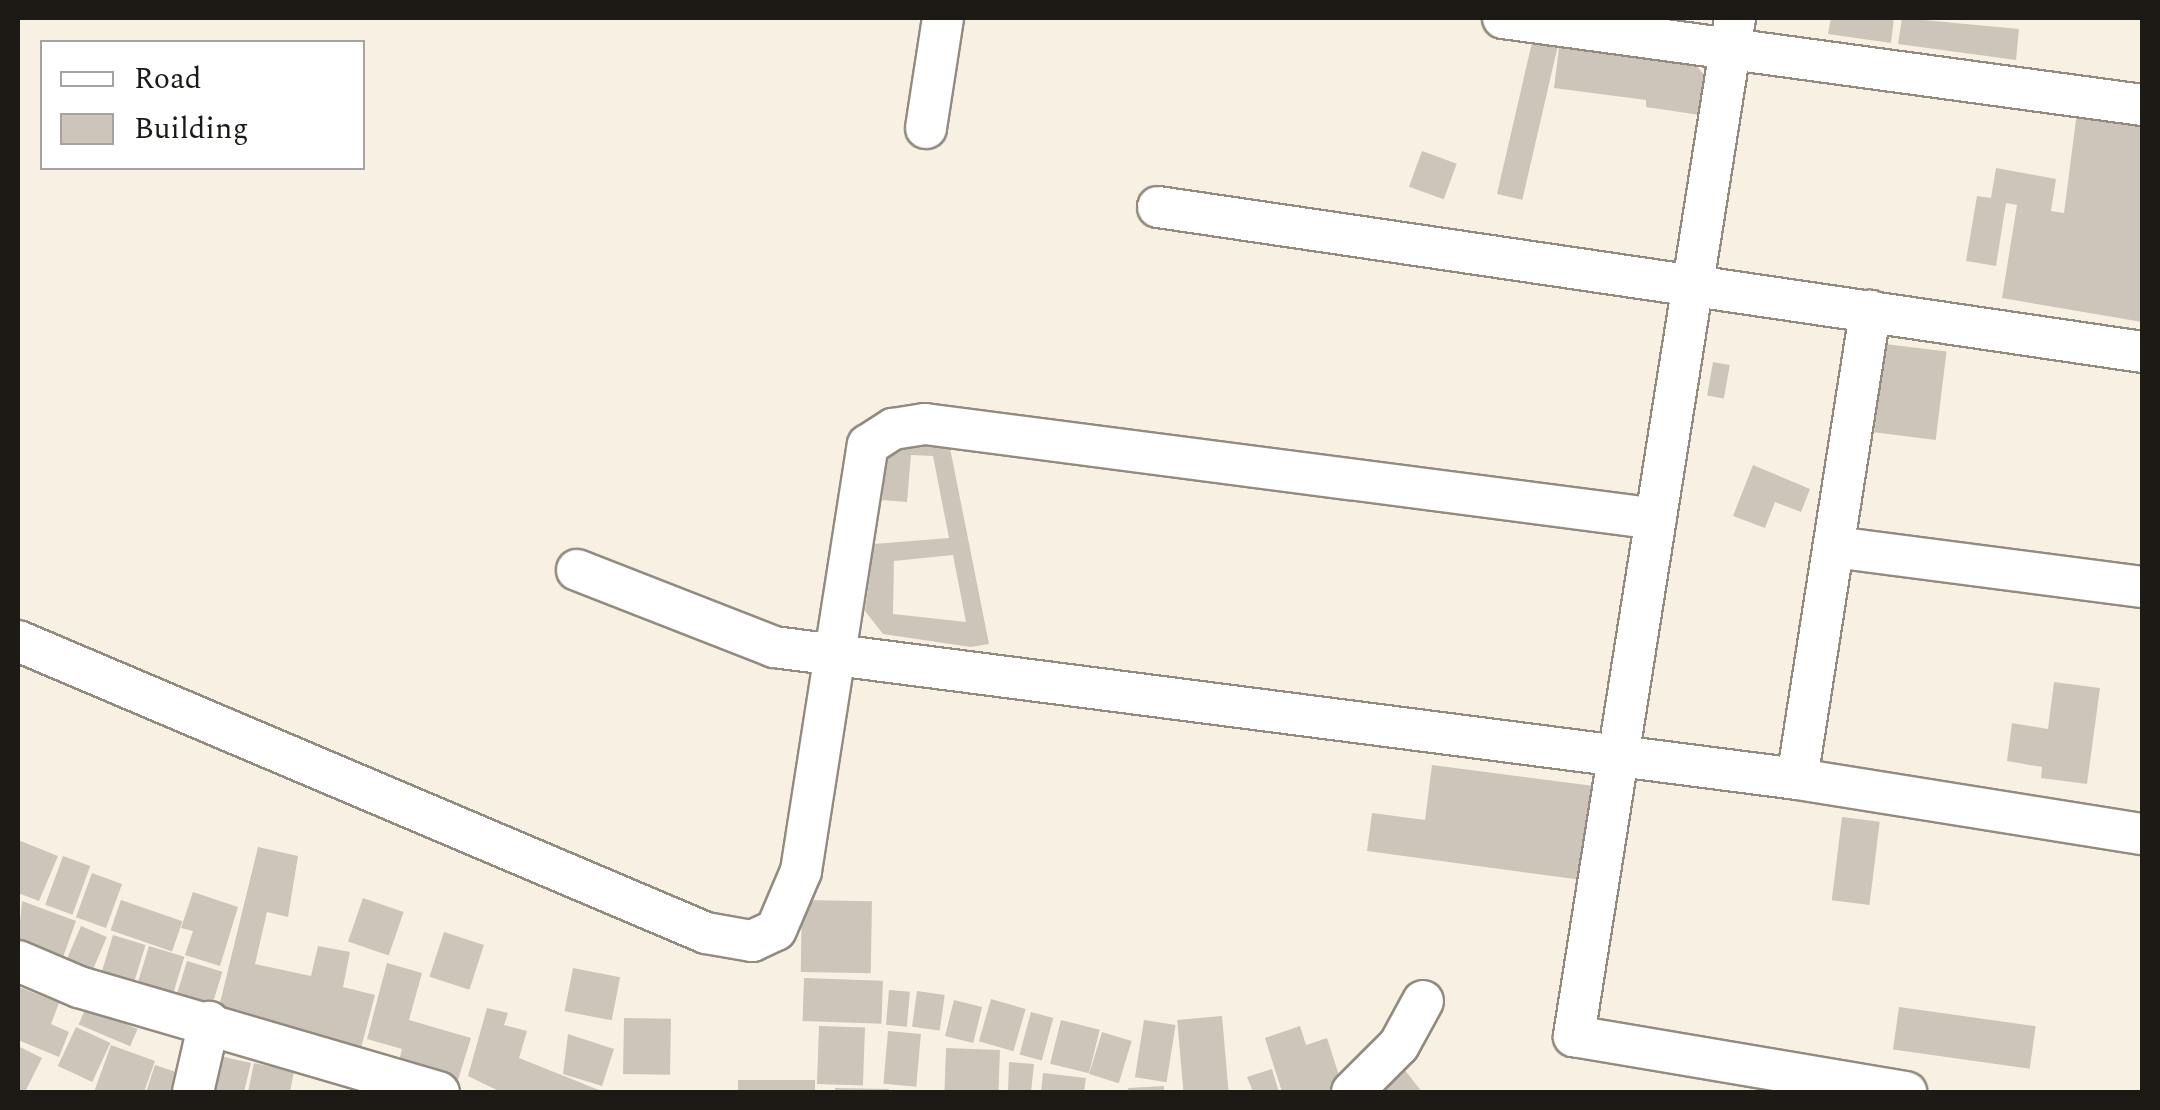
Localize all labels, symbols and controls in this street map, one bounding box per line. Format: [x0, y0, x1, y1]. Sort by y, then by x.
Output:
legend [40, 40, 365, 170]
text: Road [134, 56, 202, 102]
text: Building [134, 106, 249, 152]

